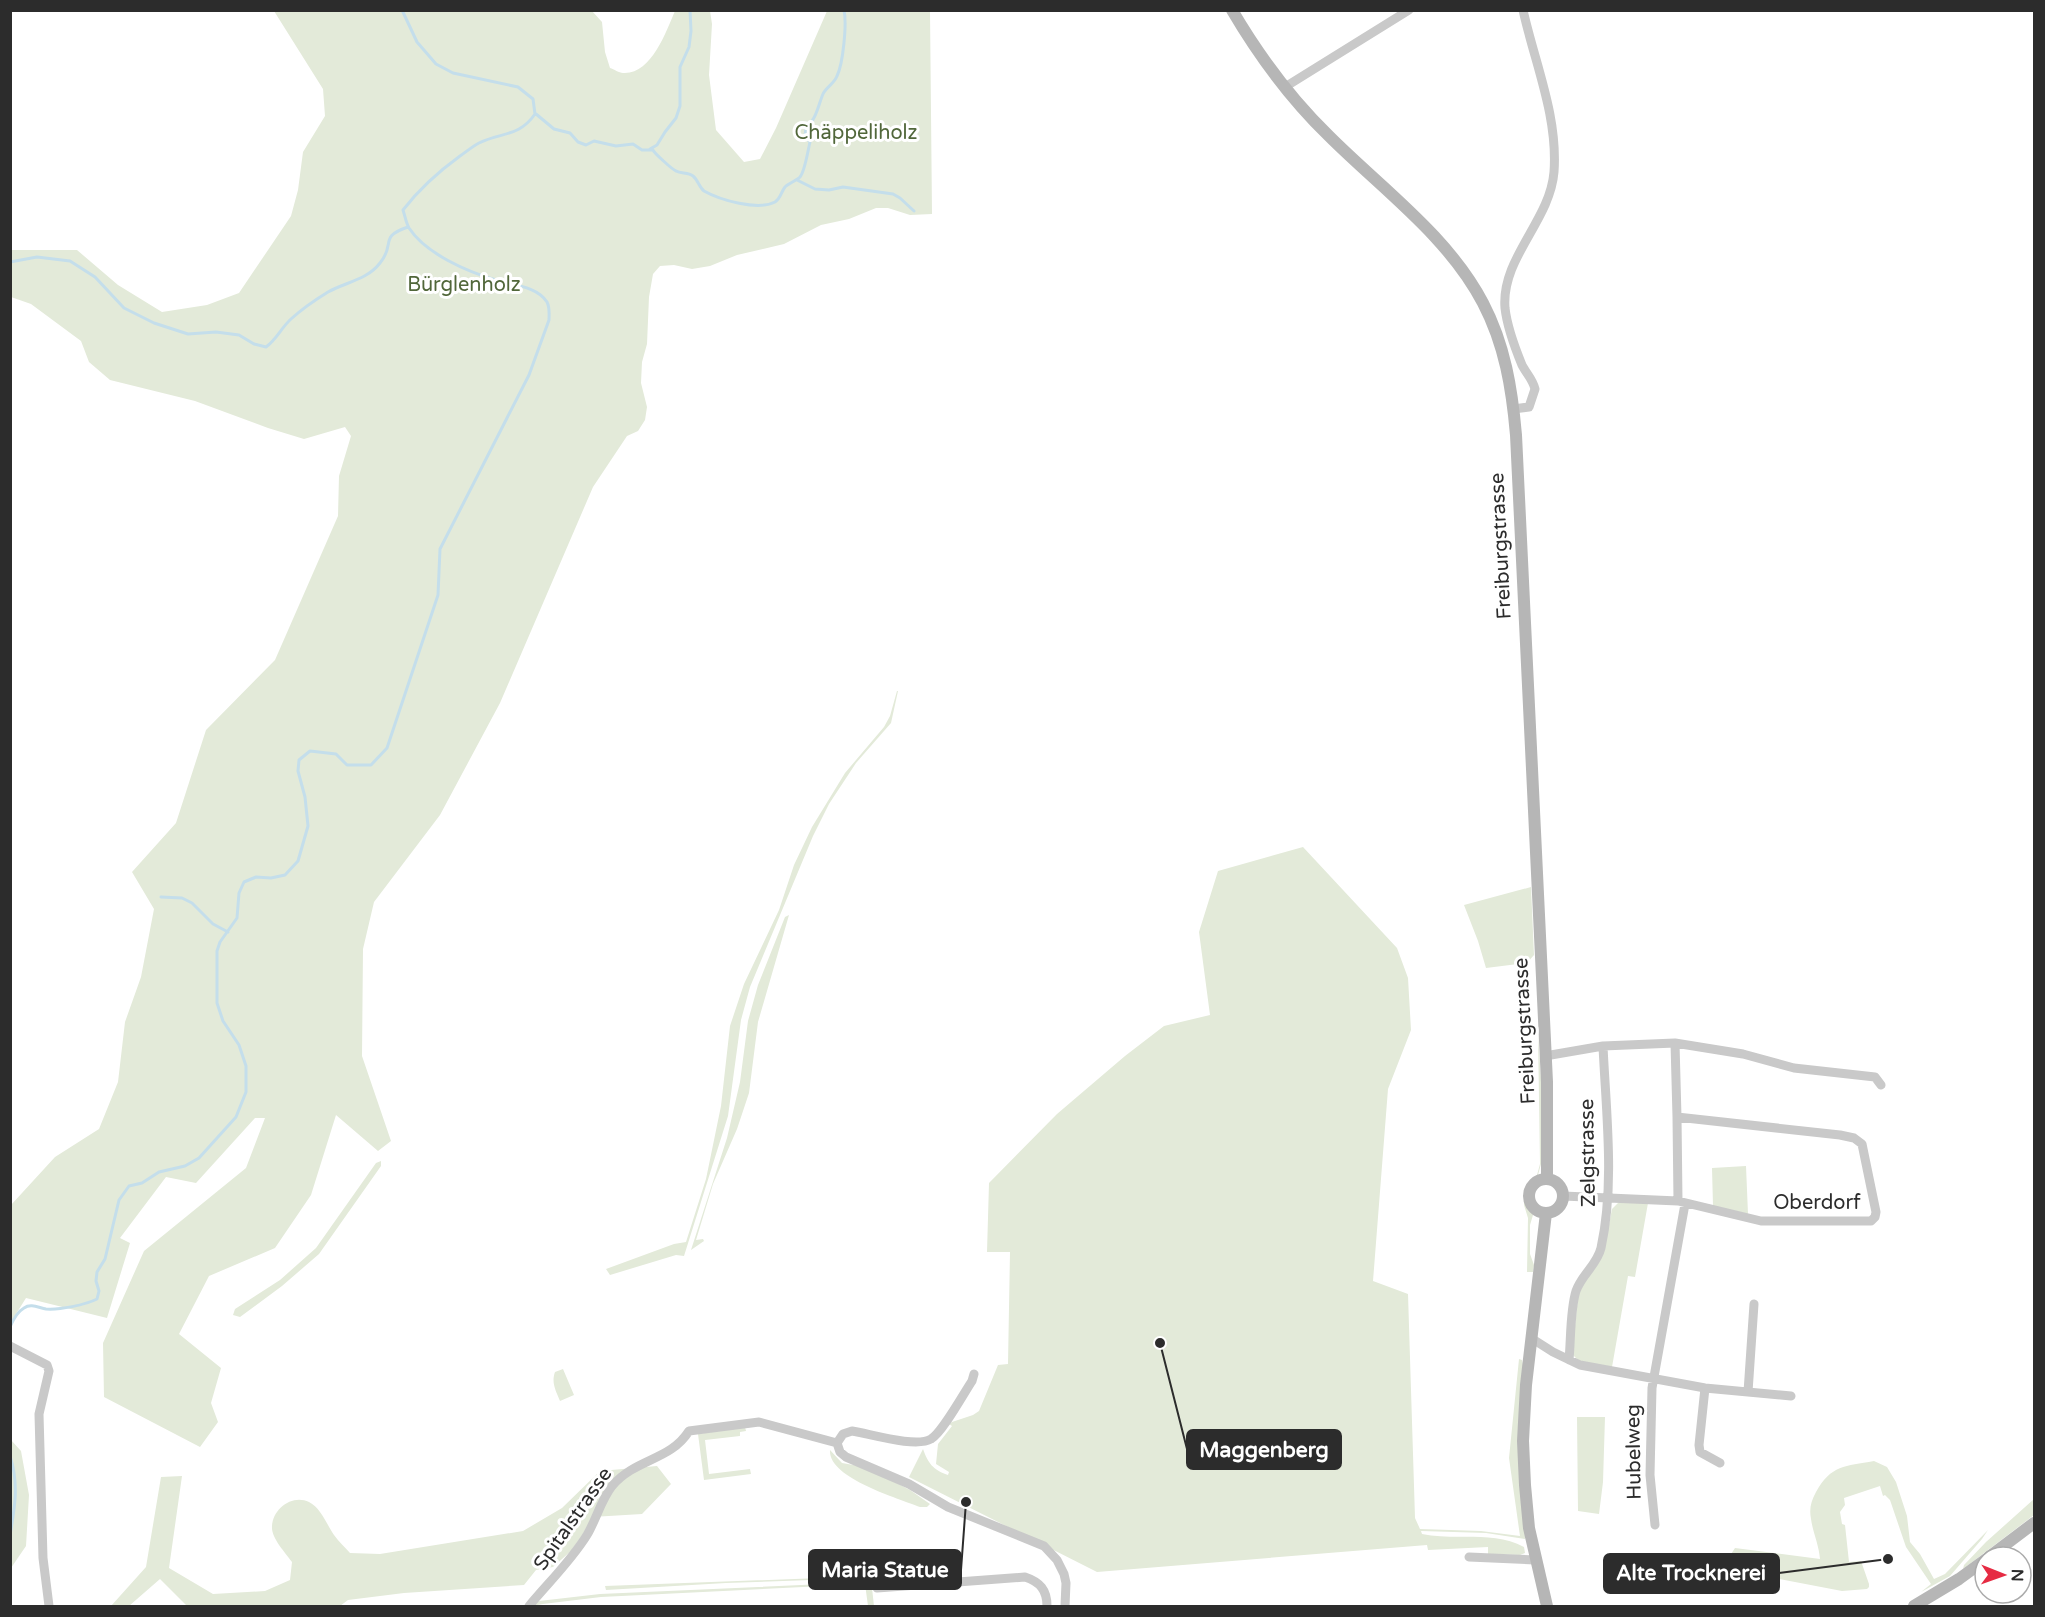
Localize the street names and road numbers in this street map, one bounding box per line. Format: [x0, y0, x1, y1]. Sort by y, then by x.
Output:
street label: Freiburgstrasse [1485, 472, 1517, 620]
street label: Freiburgstrasse [1509, 957, 1541, 1105]
street label: Zelgstrasse [1575, 1099, 1601, 1207]
street label: Oberdorf [1773, 1191, 1861, 1215]
street label: Hubelweg [1621, 1404, 1647, 1500]
street label: Spitalstrasse [529, 1463, 617, 1575]

